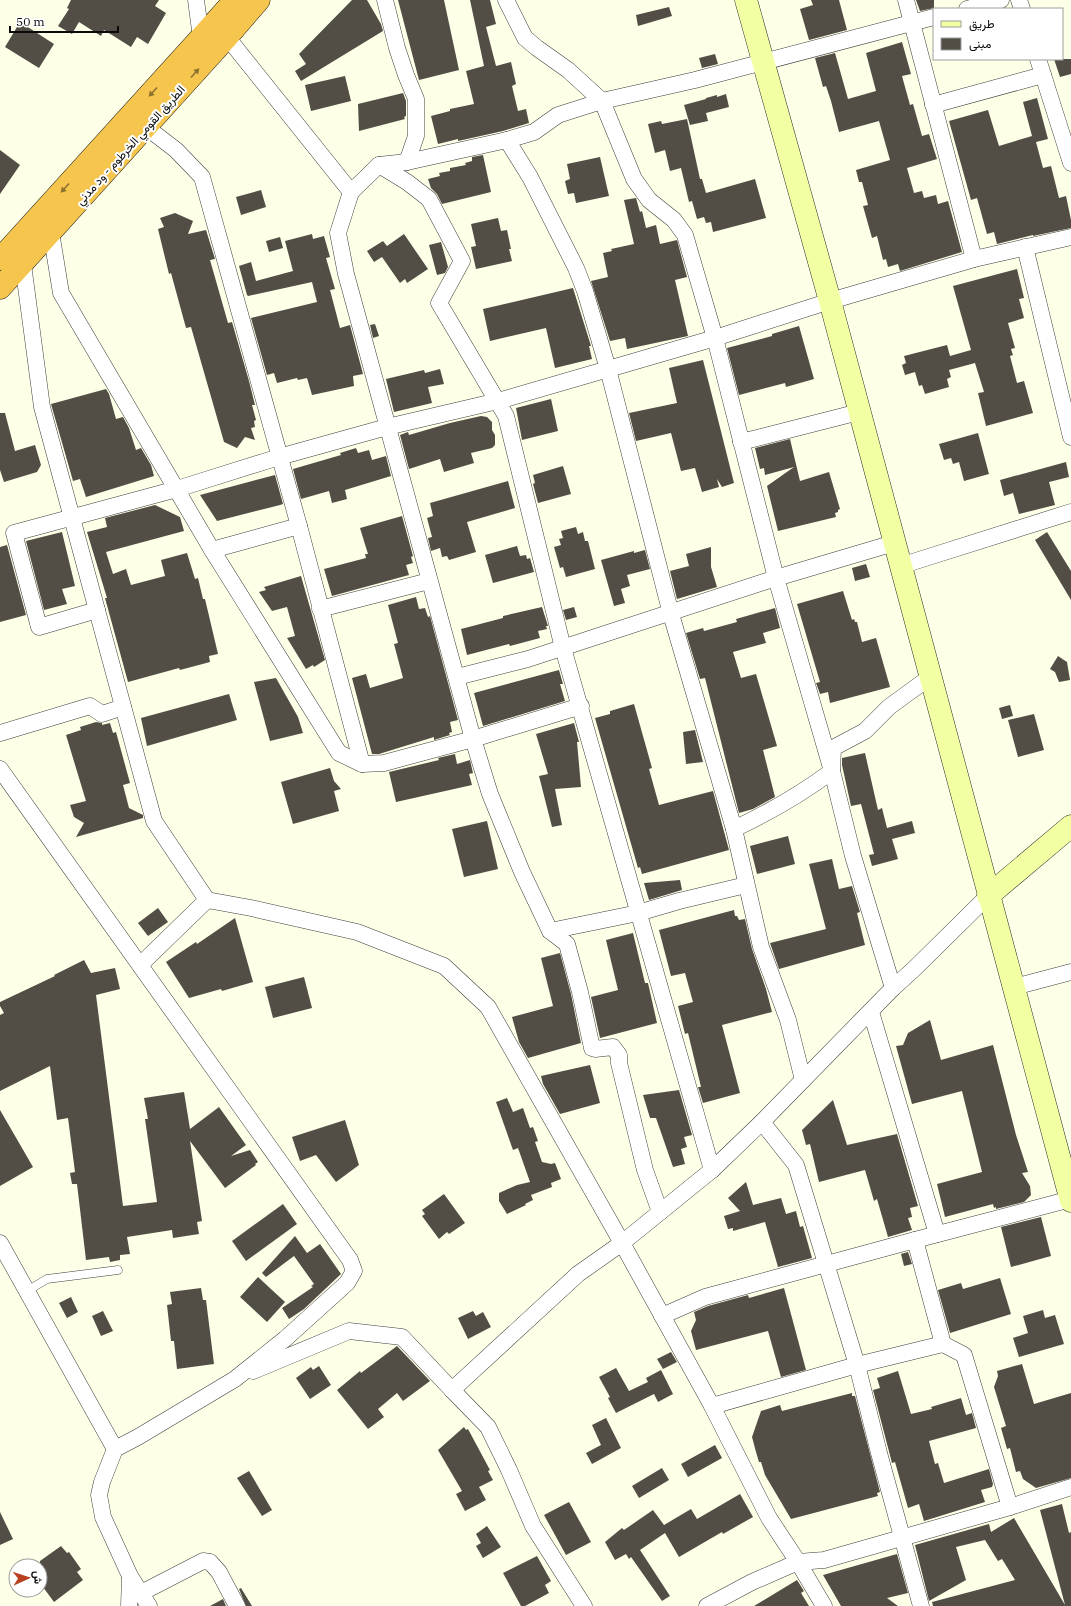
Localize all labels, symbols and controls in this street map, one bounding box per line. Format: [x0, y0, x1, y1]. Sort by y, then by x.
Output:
scale bar [10, 8, 118, 34]
legend [933, 8, 1063, 60]
text: 50 m [16, 14, 45, 29]
text: طريق [969, 16, 995, 32]
text: مبنى [969, 36, 991, 52]
one-way arrow [190, 68, 199, 77]
street label: الطريق القومي الخرطوم - ود مدني [72, 82, 190, 210]
one-way arrow [148, 86, 157, 97]
one-way arrow [61, 183, 70, 192]
north arrow [8, 1558, 48, 1598]
text: ش [31, 1571, 45, 1584]

